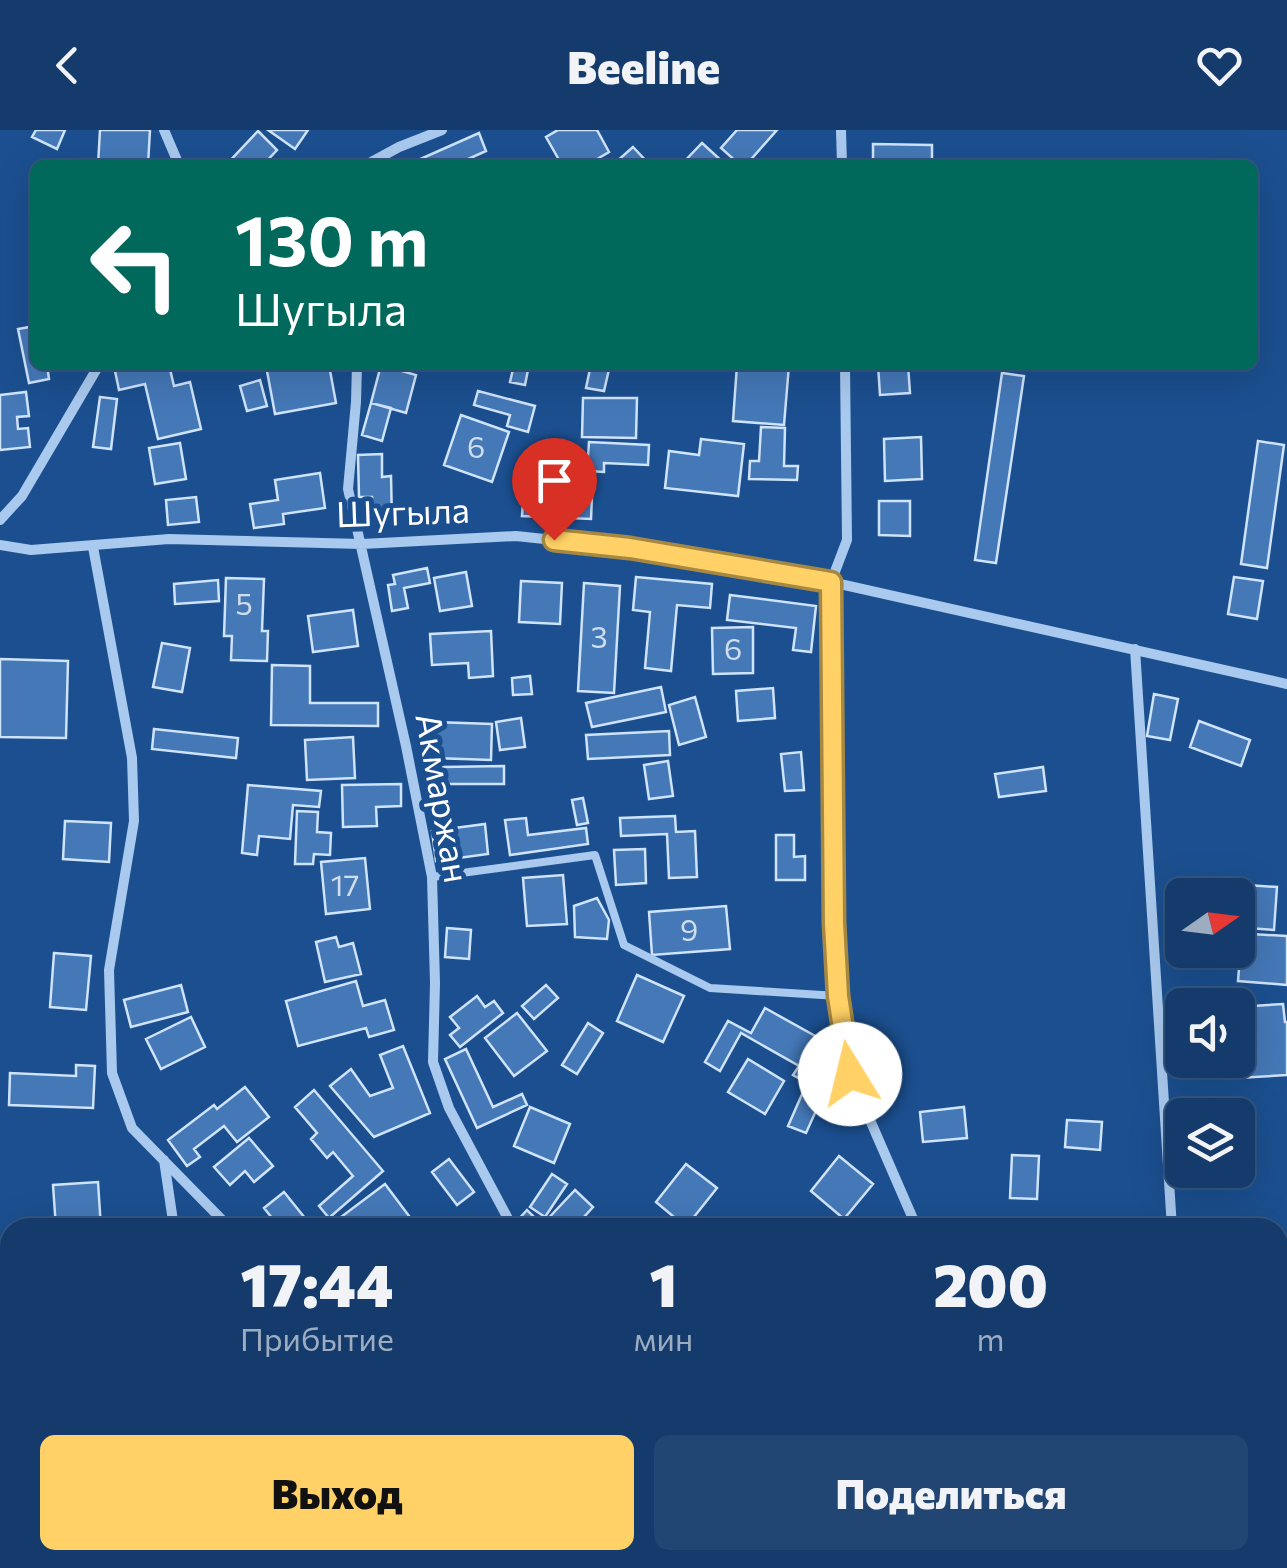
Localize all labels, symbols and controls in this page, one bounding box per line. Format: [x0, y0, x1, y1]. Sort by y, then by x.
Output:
icon: back [40, 38, 95, 93]
text: Beeline [567, 38, 720, 93]
icon: heart [1192, 38, 1247, 93]
text: 130 m [235, 195, 428, 280]
icon: left [70, 200, 200, 330]
text: Шугыла [235, 280, 407, 335]
house number: 6 [467, 427, 485, 464]
pin [512, 438, 597, 541]
icon: arrive [527, 453, 582, 508]
street label: Шугыла [335, 487, 471, 534]
house number: 5 [235, 584, 253, 621]
house number: 3 [590, 617, 608, 654]
house number: 6 [724, 629, 742, 666]
street label: Акмаржан [408, 709, 481, 886]
house number: 17 [331, 865, 359, 902]
north arrow [1165, 878, 1255, 968]
map controls [1165, 878, 1255, 1188]
house number: 9 [680, 910, 698, 947]
button: sound [1165, 988, 1255, 1078]
position arrow [798, 1022, 902, 1126]
button: layers [1165, 1098, 1255, 1188]
text: 17:44 [240, 1246, 393, 1319]
text: 1 [650, 1246, 678, 1319]
text: 200 [933, 1246, 1048, 1319]
text: Прибытие [240, 1318, 394, 1358]
text: мин [634, 1318, 693, 1358]
text: m [977, 1318, 1005, 1358]
button: Выход [40, 1435, 634, 1550]
button: Поделиться [654, 1435, 1248, 1550]

